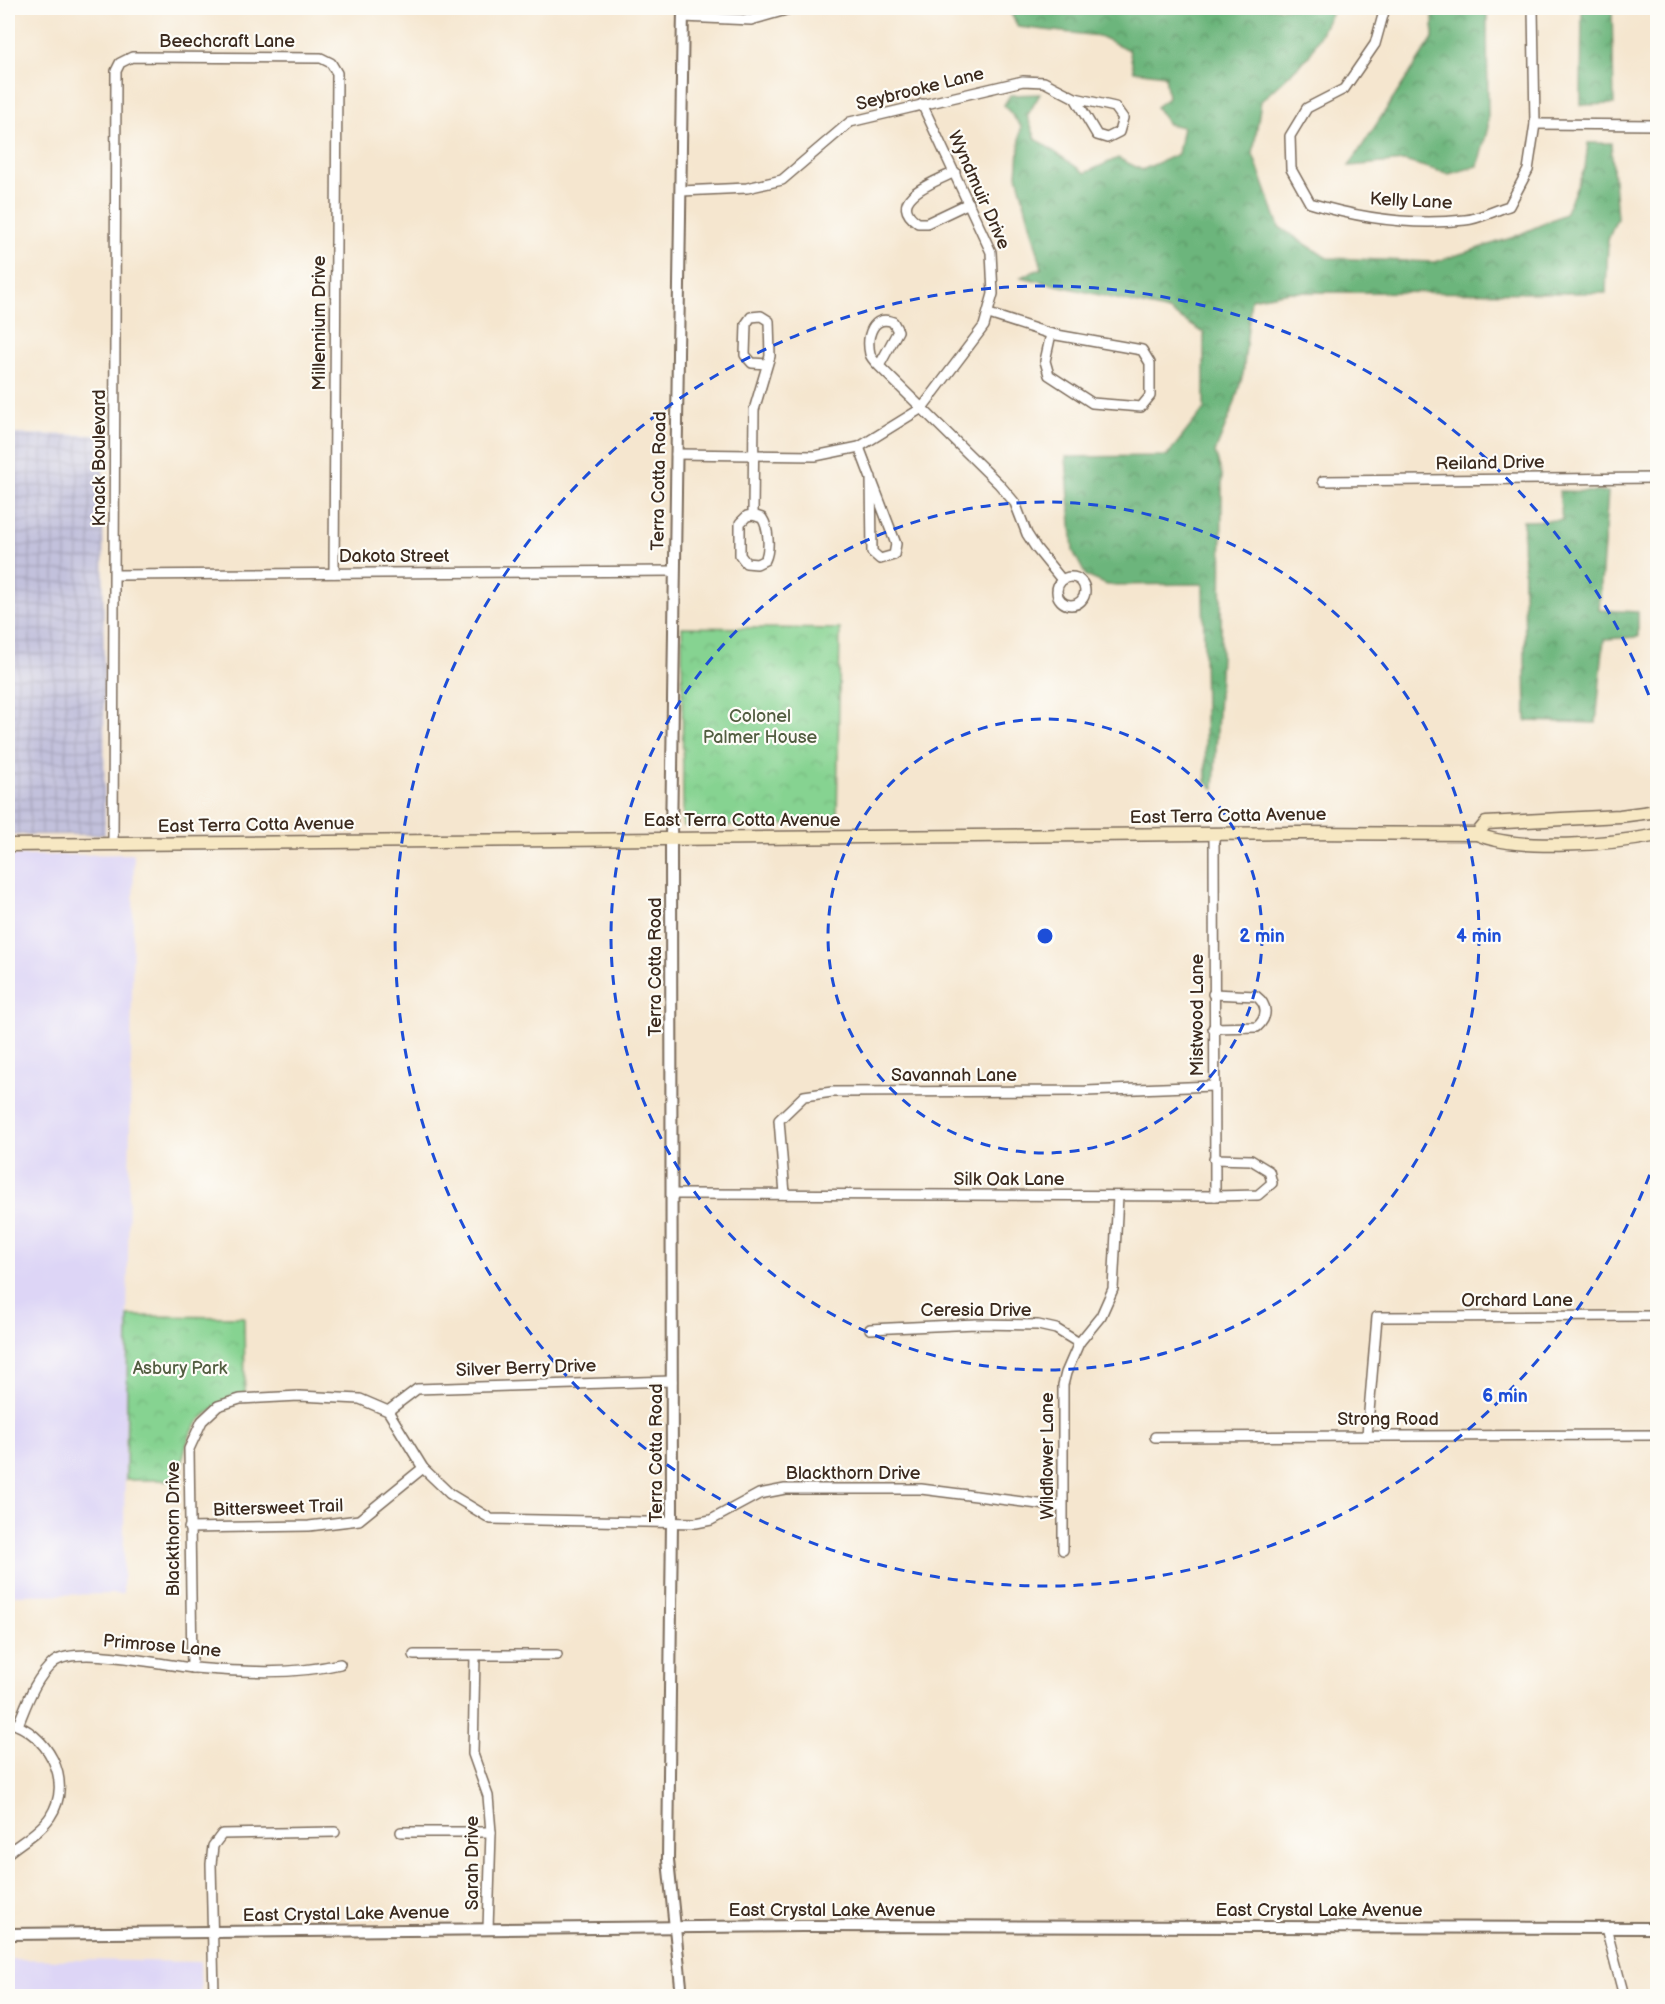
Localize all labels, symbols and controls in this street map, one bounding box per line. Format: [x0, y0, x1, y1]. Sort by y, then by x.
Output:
street label: Beechcraft Lane [159, 31, 295, 52]
street label: Seybrooke Lane [854, 63, 986, 115]
street label: Wyndmuir Drive [943, 127, 1015, 253]
street label: Kelly Lane [1369, 188, 1453, 214]
street label: Millennium Drive [309, 255, 330, 390]
street label: Knack Boulevard [89, 389, 110, 527]
street label: Terra Cotta Road [647, 411, 671, 551]
street label: Reiland Drive [1435, 452, 1545, 474]
street label: Dakota Street [339, 546, 450, 567]
park label: Colonel Palmer House [703, 706, 818, 748]
street label: East Terra Cotta Avenue [1129, 804, 1327, 828]
street label: East Terra Cotta Avenue [644, 810, 841, 831]
street label: East Terra Cotta Avenue [157, 813, 355, 837]
street label: Terra Cotta Road [645, 897, 666, 1037]
centre of rings [1035, 926, 1055, 946]
text: 2 min [1239, 926, 1285, 947]
text: 4 min [1456, 926, 1502, 947]
street label: Mistwood Lane [1187, 953, 1208, 1076]
street label: Savannah Lane [891, 1065, 1017, 1086]
street label: Silk Oak Lane [954, 1169, 1065, 1190]
street label: Orchard Lane [1461, 1290, 1573, 1311]
street label: Ceresia Drive [921, 1300, 1032, 1321]
street label: Silver Berry Drive [455, 1355, 597, 1381]
park label: Asbury Park [133, 1358, 227, 1379]
street label: Terra Cotta Road [646, 1383, 667, 1523]
text: 6 min [1482, 1386, 1528, 1407]
street label: Wildflower Lane [1037, 1392, 1058, 1520]
street label: Strong Road [1337, 1409, 1439, 1430]
street label: Blackthorn Drive [163, 1461, 184, 1596]
street label: Blackthorn Drive [786, 1463, 921, 1484]
street label: Bittersweet Trail [212, 1495, 344, 1521]
street label: Primrose Lane [102, 1630, 222, 1662]
street label: Sarah Drive [462, 1815, 483, 1910]
street label: East Crystal Lake Avenue [729, 1900, 936, 1921]
street label: East Crystal Lake Avenue [1216, 1900, 1423, 1921]
street label: East Crystal Lake Avenue [242, 1902, 450, 1926]

